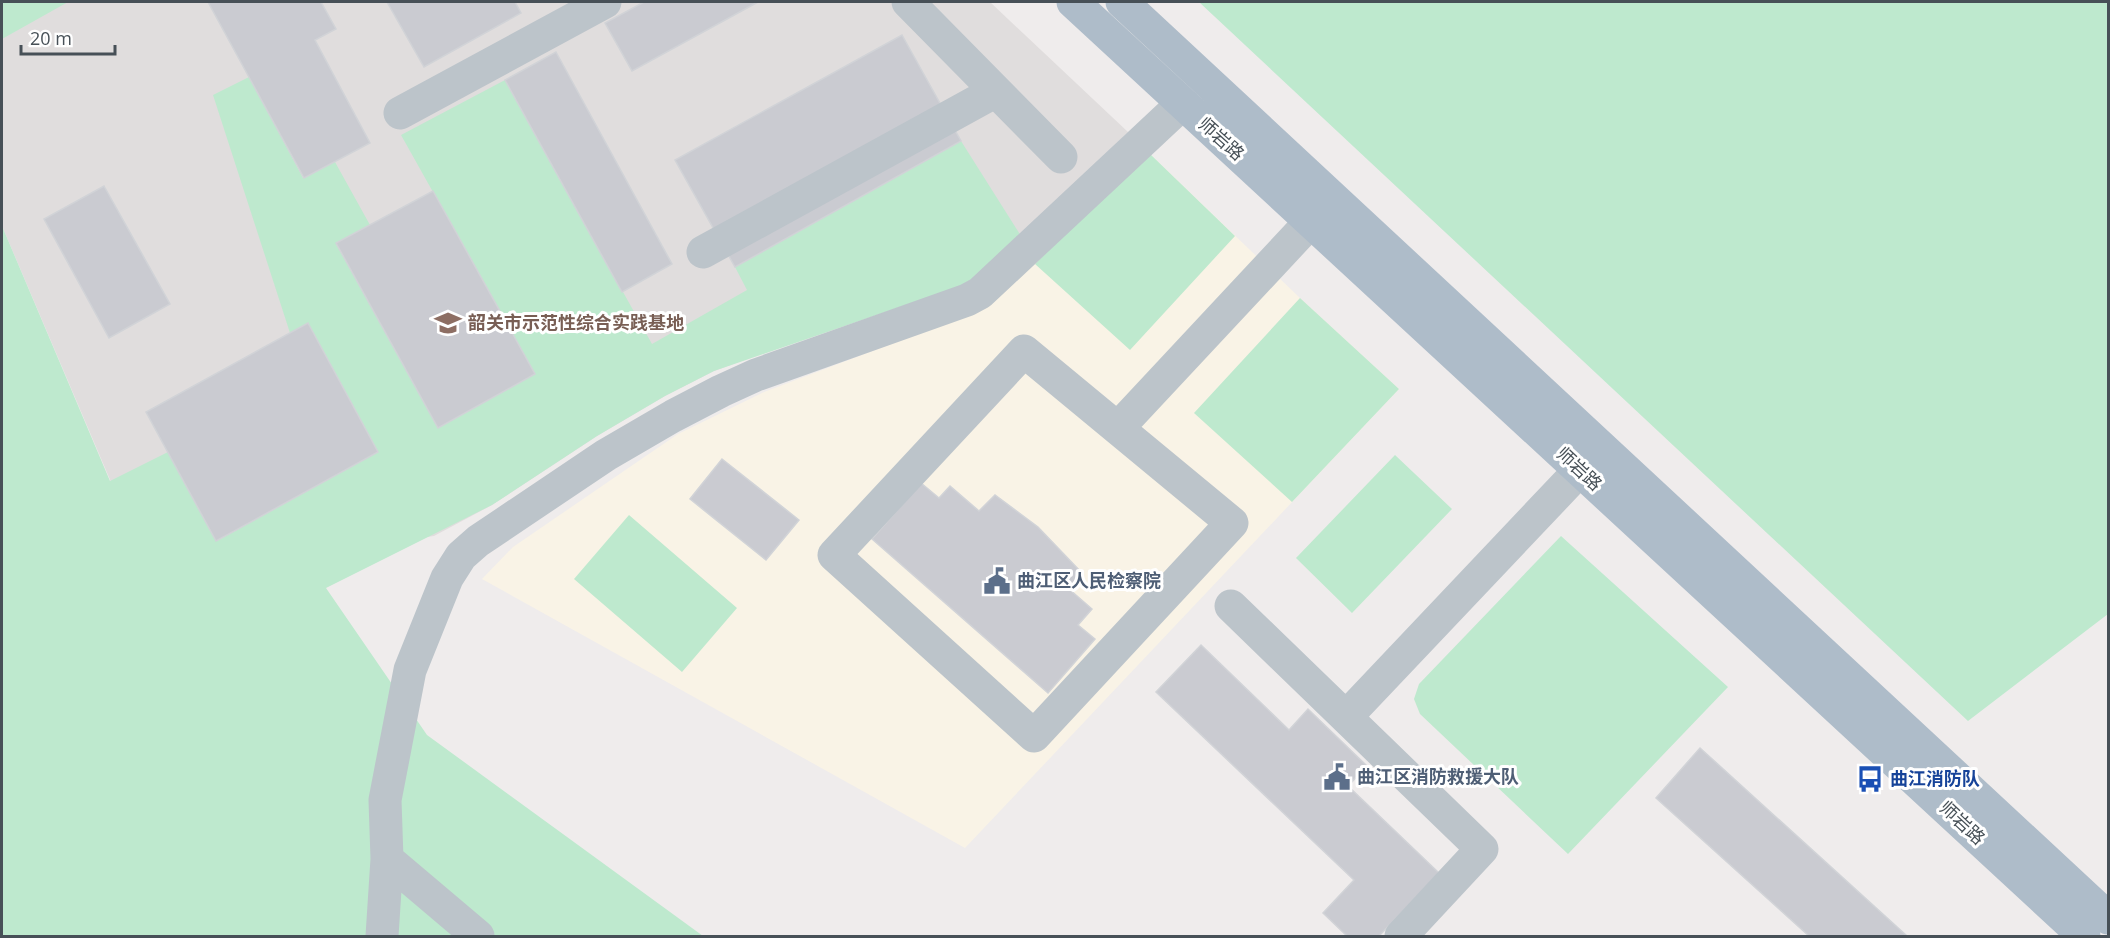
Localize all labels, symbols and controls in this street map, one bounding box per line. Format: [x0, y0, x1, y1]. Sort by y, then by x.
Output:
scale bar [21, 18, 116, 56]
text: 20 m [30, 26, 72, 50]
street label: 师岩路 [1194, 111, 1250, 165]
school or university icon: 韶关市示范性综合实践基地 [433, 308, 463, 338]
place label: 韶关市示范性综合实践基地 [468, 310, 684, 334]
street label: 师岩路 [1552, 441, 1608, 495]
public building icon: 曲江区人民检察院 [982, 566, 1012, 596]
place label: 曲江区人民检察院 [1017, 568, 1161, 592]
public building icon: 曲江区消防救援大队 [1322, 762, 1352, 792]
place label: 曲江区消防救援大队 [1357, 764, 1519, 788]
bus stop icon: 曲江消防队 [1855, 764, 1885, 794]
place label: 曲江消防队 [1890, 766, 1980, 790]
street label: 师岩路 [1935, 795, 1991, 849]

